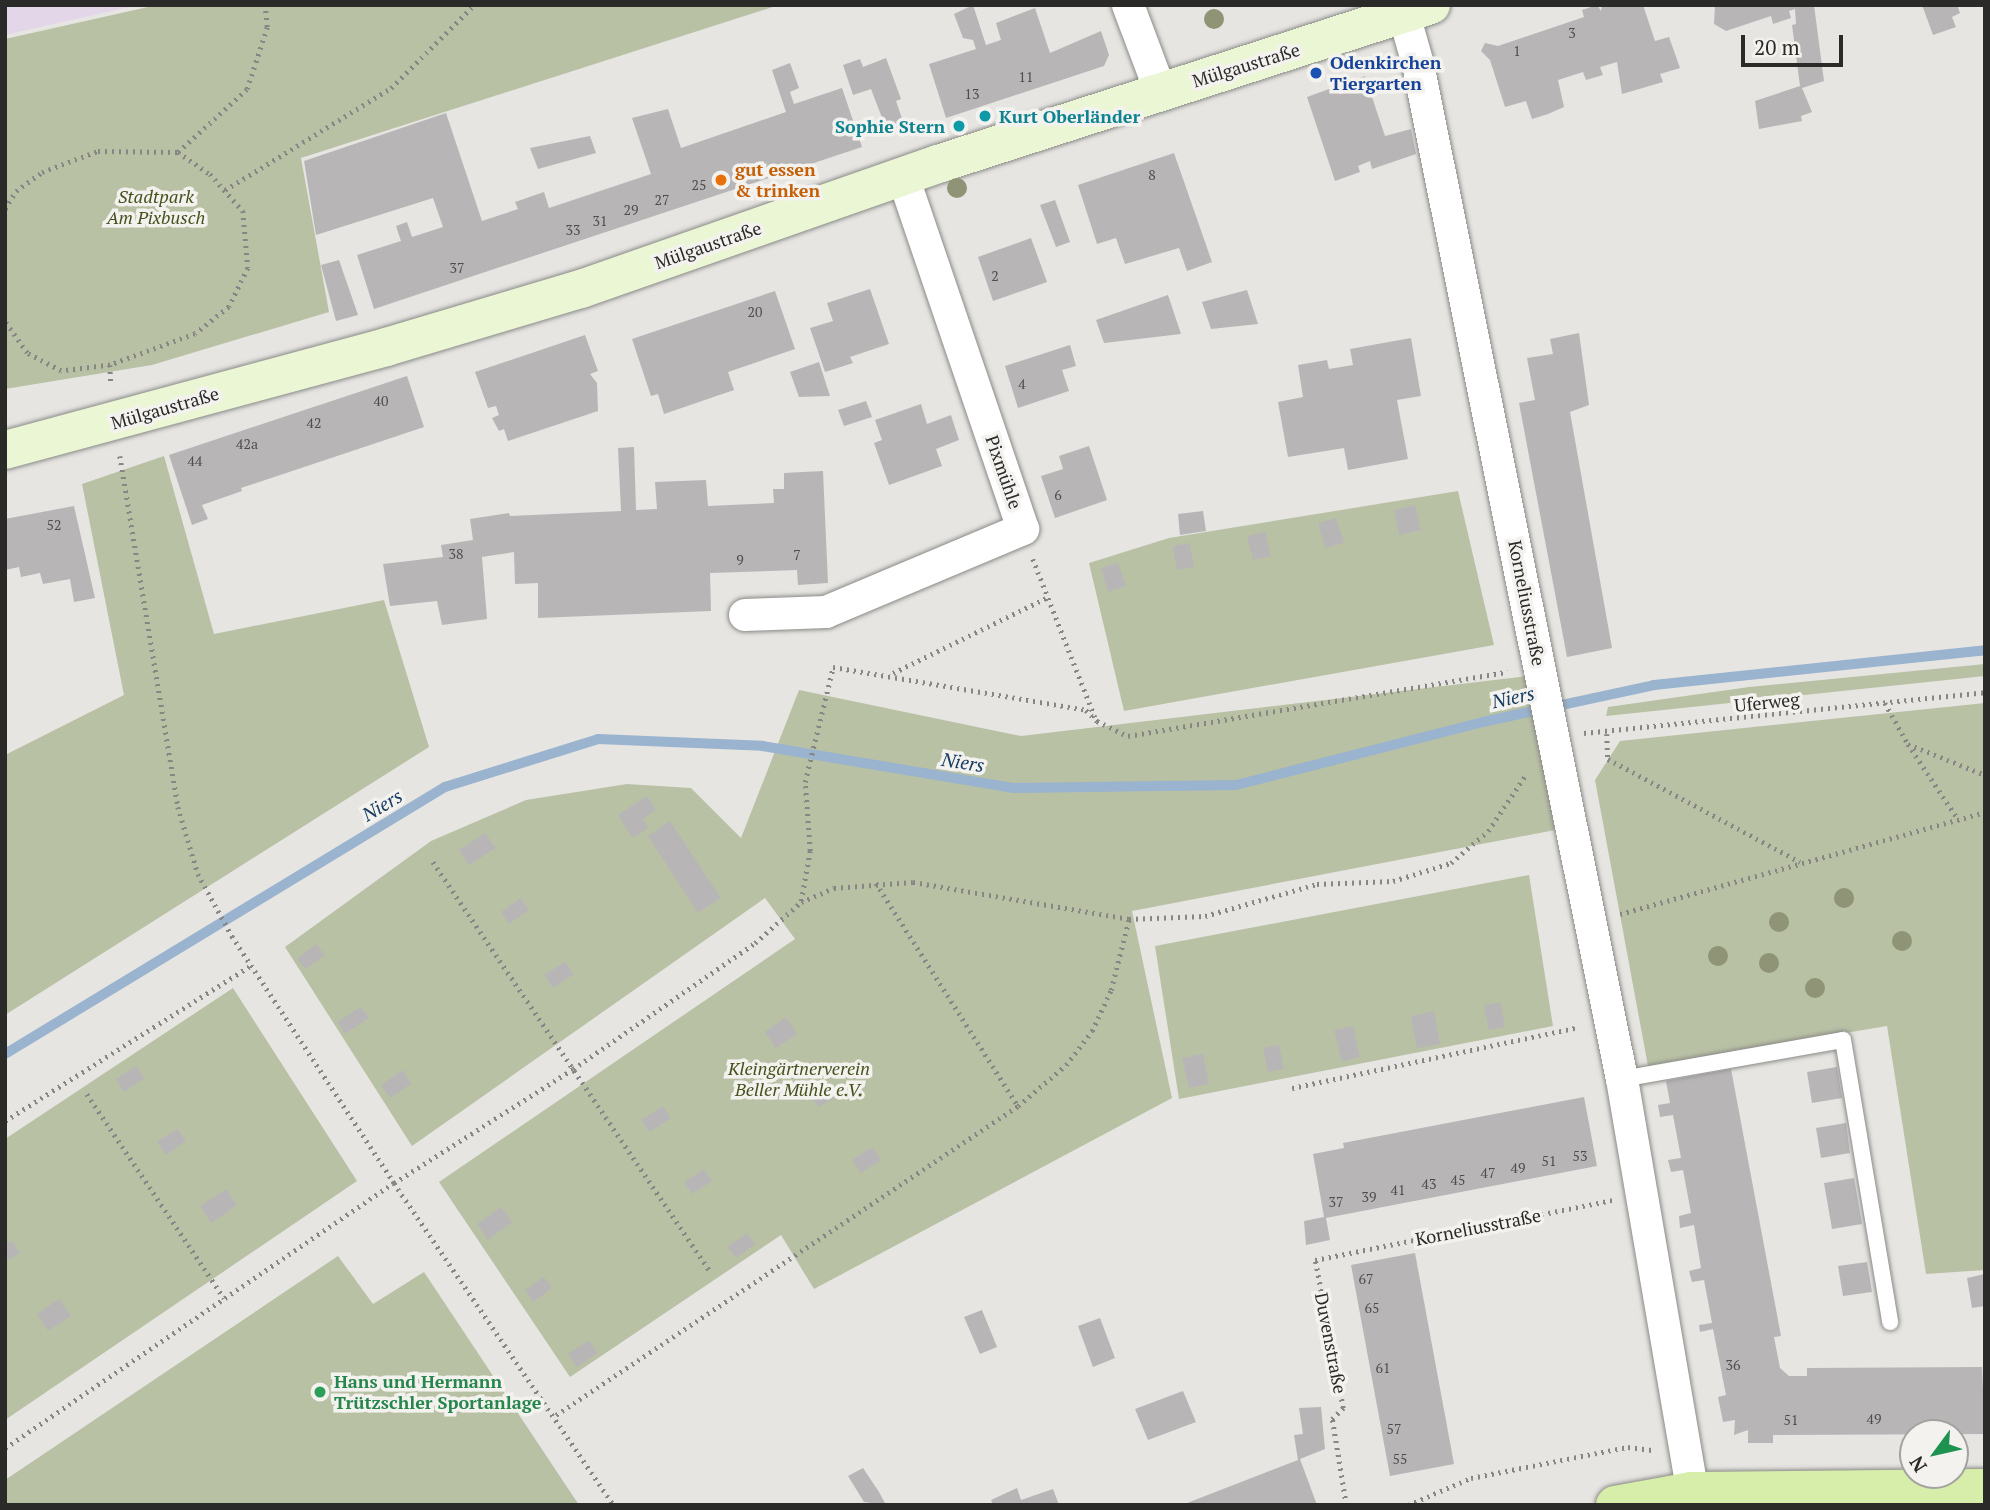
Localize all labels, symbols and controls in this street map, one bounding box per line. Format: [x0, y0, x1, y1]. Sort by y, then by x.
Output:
scale bar [1745, 21, 1846, 65]
house number: 3 [1568, 25, 1576, 41]
text: 20 m [1754, 33, 1800, 61]
street label: Mülgaustraße [1190, 38, 1302, 92]
house number: 1 [1513, 43, 1521, 59]
place label: Odenkirchen Tiergarten [1330, 52, 1441, 94]
marker: Odenkirchen Tiergarten [1308, 65, 1324, 81]
house number: 11 [1019, 69, 1033, 85]
house number: 13 [965, 86, 979, 102]
place label: Kurt Oberländer [999, 105, 1140, 127]
marker: Kurt Oberländer [977, 108, 993, 124]
place label: Sophie Stern [835, 115, 945, 137]
marker: Sophie Stern [951, 118, 967, 134]
place label: gut essen & trinken [735, 159, 820, 202]
house number: 8 [1148, 167, 1156, 183]
marker: gut essen & trinken [713, 172, 729, 188]
house number: 25 [692, 177, 706, 193]
park label: Stadtpark Am Pixbusch [107, 186, 205, 228]
house number: 27 [655, 192, 669, 208]
house number: 29 [624, 202, 638, 218]
house number: 31 [593, 213, 607, 229]
street label: Mülgaustraße [652, 217, 764, 273]
house number: 33 [566, 222, 580, 238]
house number: 37 [450, 260, 464, 276]
house number: 2 [991, 268, 999, 284]
house number: 20 [748, 304, 762, 320]
house number: 4 [1018, 376, 1026, 392]
street label: Mülgaustraße [109, 382, 221, 434]
house number: 40 [374, 393, 388, 409]
house number: 42 [307, 415, 321, 431]
street label: Pixmühle [981, 432, 1027, 512]
house number: 42a [236, 436, 258, 452]
house number: 44 [188, 453, 202, 469]
house number: 6 [1054, 487, 1062, 503]
house number: 52 [47, 517, 61, 533]
street label: Korneliusstraße [1504, 538, 1550, 668]
house number: 38 [449, 546, 463, 562]
house number: 7 [793, 547, 801, 563]
house number: 9 [736, 552, 744, 568]
water label: Niers [1490, 681, 1536, 713]
street label: Uferweg [1733, 688, 1801, 716]
water label: Niers [940, 747, 986, 777]
water label: Niers [358, 784, 406, 826]
park label: Kleingärtnerverein Beller Mühle e.V. [728, 1058, 870, 1100]
house number: 53 [1573, 1148, 1587, 1164]
house number: 51 [1542, 1153, 1556, 1169]
house number: 49 [1511, 1160, 1525, 1176]
house number: 47 [1481, 1165, 1495, 1181]
house number: 45 [1451, 1172, 1465, 1188]
house number: 43 [1422, 1176, 1436, 1192]
house number: 41 [1391, 1182, 1405, 1198]
house number: 39 [1362, 1189, 1376, 1205]
house number: 37 [1329, 1194, 1343, 1210]
street label: Korneliusstraße [1413, 1204, 1543, 1250]
house number: 67 [1359, 1271, 1373, 1287]
street label: Duvenstraße [1311, 1291, 1351, 1395]
house number: 65 [1365, 1300, 1379, 1316]
house number: 36 [1726, 1357, 1740, 1373]
house number: 61 [1376, 1360, 1390, 1376]
place label: Hans und Hermann Trützschler Sportanlage [334, 1371, 541, 1414]
marker: Hans und Hermann Trützschler Sportanlage [312, 1384, 328, 1400]
house number: 49 [1867, 1411, 1881, 1427]
house number: 51 [1784, 1412, 1798, 1428]
north arrow [1899, 1419, 1969, 1489]
house number: 57 [1387, 1421, 1401, 1437]
house number: 55 [1393, 1451, 1407, 1467]
text: N [1903, 1452, 1932, 1477]

